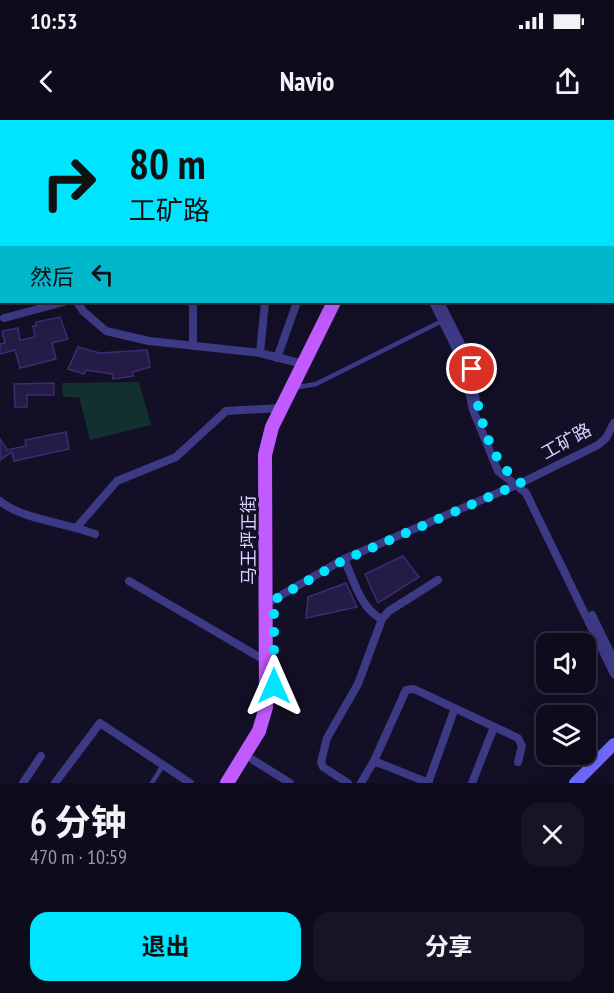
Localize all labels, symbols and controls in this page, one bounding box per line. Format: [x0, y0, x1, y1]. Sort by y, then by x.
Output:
text: 10:53 [30, 7, 78, 35]
text: Navio [280, 64, 334, 98]
icon: back [30, 65, 63, 98]
icon: share [551, 65, 584, 98]
text: 80 m [129, 136, 206, 191]
icon: right [30, 144, 108, 222]
text: 工矿路 [129, 193, 210, 227]
icon: left [86, 258, 119, 291]
text: 然后 [30, 263, 74, 291]
pin [446, 343, 497, 394]
icon: arrive [455, 352, 488, 385]
street label: 工矿路 [537, 418, 595, 464]
street label: 马王坪正街 [237, 495, 260, 585]
map controls [536, 633, 596, 765]
button: sound [536, 633, 596, 693]
position arrow [242, 654, 306, 718]
button: layers [536, 705, 596, 765]
text: 6 分钟 [30, 798, 127, 845]
button: close [521, 803, 584, 866]
text: 470 m · 10:59 [30, 844, 127, 870]
button: 退出 [30, 912, 301, 981]
button: 分享 [313, 912, 584, 981]

